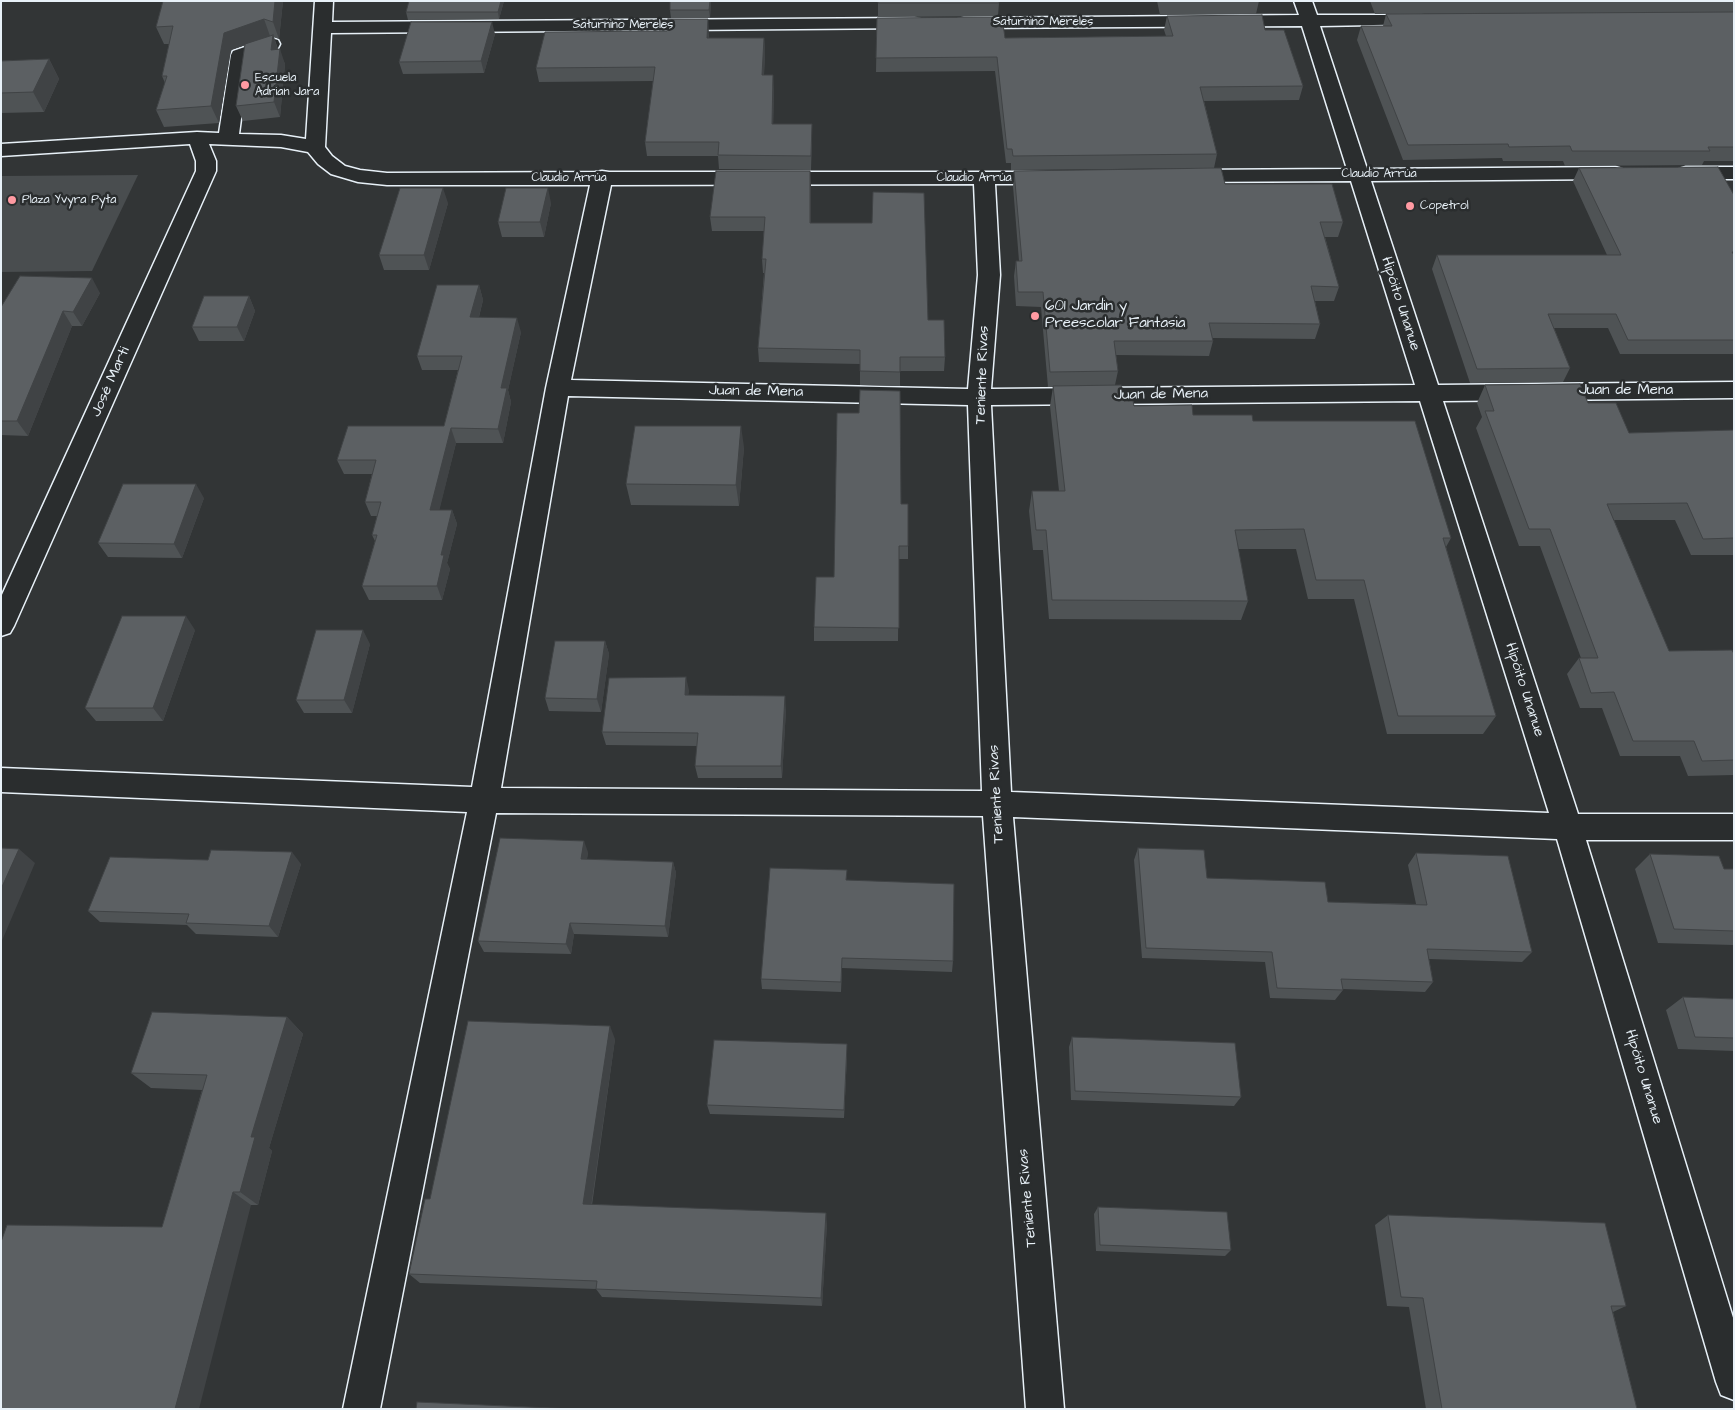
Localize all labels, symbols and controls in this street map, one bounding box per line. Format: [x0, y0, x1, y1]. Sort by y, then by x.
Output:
street label: Saturnino Mereles [993, 15, 1093, 29]
street label: Saturnino Mereles [573, 18, 673, 32]
place label: Escuela Adrian Jara [255, 71, 319, 99]
marker: Escuela Adrian Jara [239, 79, 251, 91]
street label: Claudio Arrúa [1341, 167, 1417, 181]
street label: Claudio Arrúa [531, 171, 607, 185]
street label: Claudio Arrúa [936, 171, 1012, 185]
place label: Plaza Yvyra Pyta [22, 193, 116, 207]
marker: Plaza Yvyra Pyta [6, 194, 18, 206]
place label: Copetrol [1420, 199, 1469, 213]
marker: Copetrol [1404, 200, 1416, 212]
street label: Hipóito Unanue [1376, 255, 1424, 353]
place label: 601 Jardin y Preescolar Fantasia [1045, 298, 1185, 333]
marker: 601 Jardin y Preescolar Fantasia [1029, 310, 1041, 322]
street label: Teniente Rivas [972, 325, 994, 425]
street label: José Marti [88, 344, 134, 420]
street label: Juan de Mena [709, 382, 803, 402]
street label: Juan de Mena [1579, 382, 1673, 400]
street label: Juan de Mena [1114, 385, 1208, 405]
street label: Hipóito Unanue [1500, 641, 1548, 739]
street label: Teniente Rivas [985, 744, 1009, 844]
street label: Hipóito Unanue [1620, 1028, 1666, 1126]
street label: Teniente Rivas [1015, 1148, 1041, 1248]

